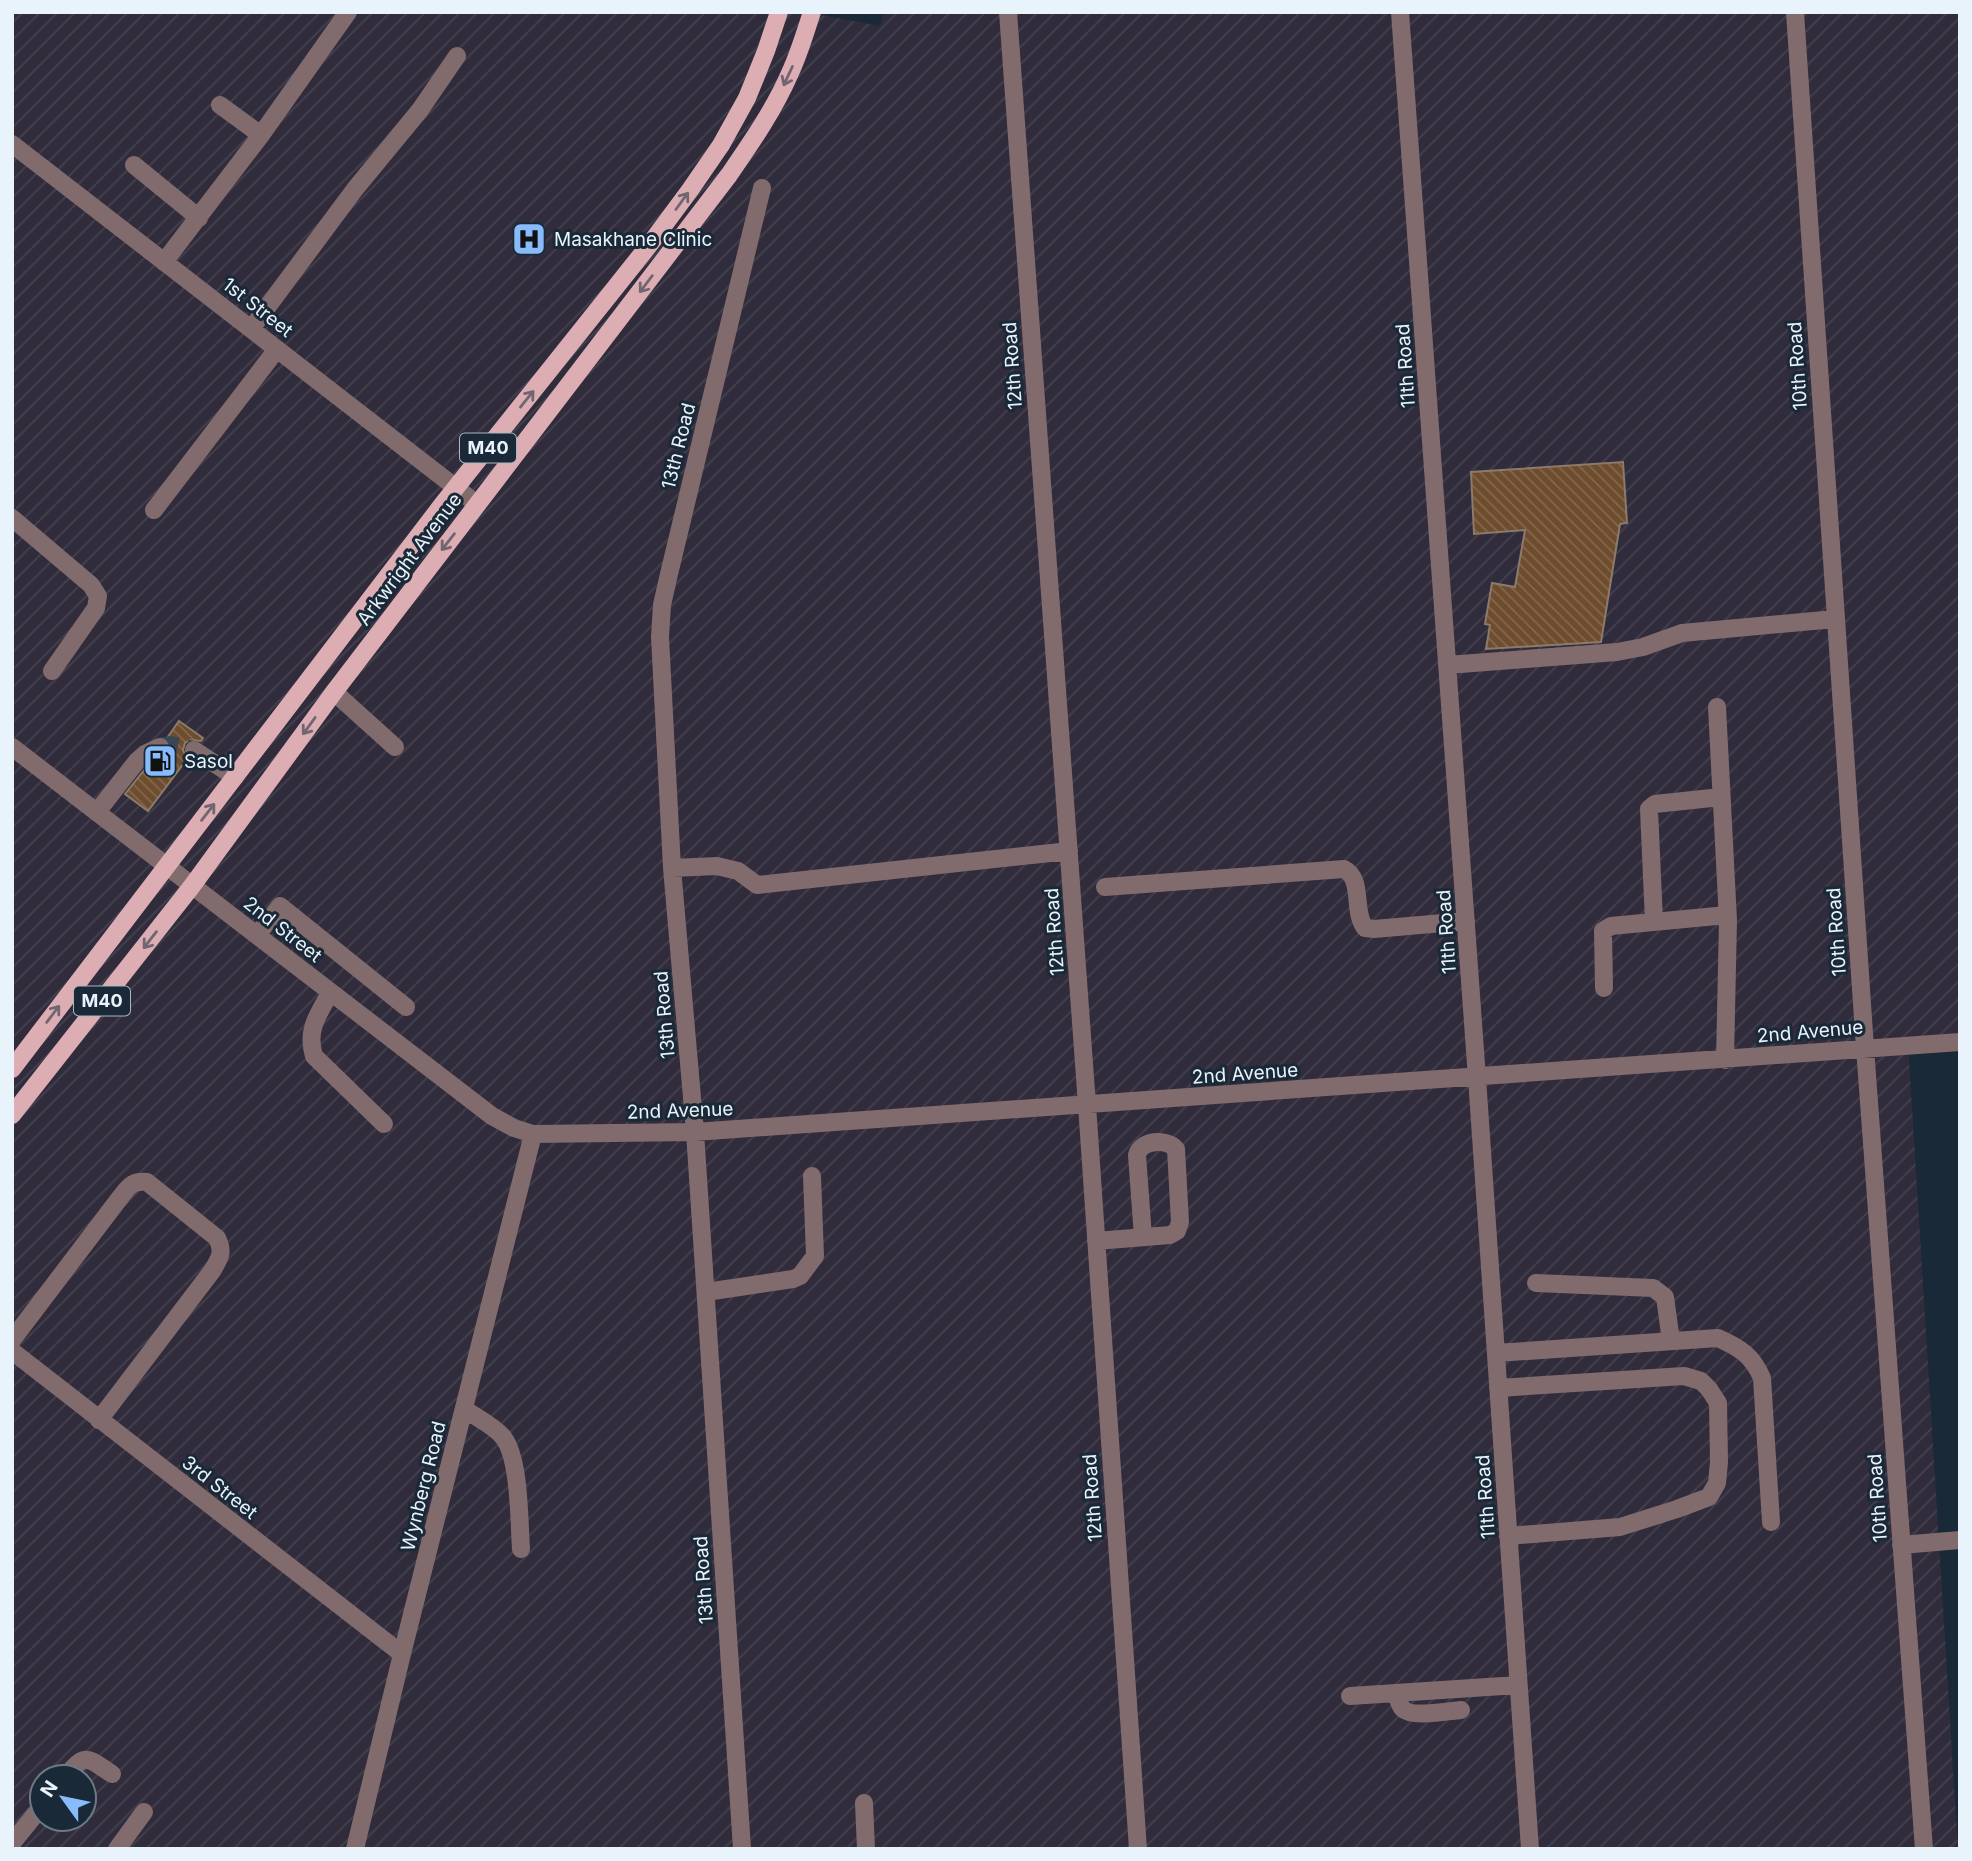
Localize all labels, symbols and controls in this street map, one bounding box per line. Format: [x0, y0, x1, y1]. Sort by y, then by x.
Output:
one-way arrow [781, 65, 794, 86]
one-way arrow [675, 192, 689, 211]
hospital icon: Masakhane Clinic [510, 220, 548, 258]
place label: Masakhane Clinic [554, 228, 712, 251]
street label: 1st Street [218, 273, 297, 342]
one-way arrow [639, 274, 654, 292]
street label: 12th Road [998, 321, 1027, 411]
street label: 10th Road [1783, 321, 1812, 411]
street label: 11th Road [1391, 323, 1420, 409]
one-way arrow [519, 391, 535, 409]
street label: 13th Road [657, 401, 700, 492]
road number: M40 [460, 434, 516, 462]
street label: Arkwright Avenue [352, 489, 467, 630]
one-way arrow [440, 532, 455, 550]
one-way arrow [302, 716, 316, 735]
fuel station icon: Sasol [141, 742, 179, 780]
place label: Sasol [184, 750, 233, 773]
one-way arrow [200, 803, 215, 822]
street label: 12th Road [1040, 887, 1069, 977]
street label: 10th Road [1822, 887, 1851, 977]
street label: 11th Road [1432, 889, 1461, 975]
street label: 2nd Street [239, 892, 327, 967]
one-way arrow [143, 930, 158, 948]
street label: 13th Road [649, 970, 680, 1060]
road number: M40 [74, 986, 130, 1016]
one-way arrow [46, 1006, 61, 1024]
street label: 2nd Avenue [1756, 1015, 1864, 1048]
street label: 2nd Avenue [1191, 1058, 1299, 1089]
street label: 2nd Avenue [626, 1097, 734, 1124]
street label: Wynberg Road [396, 1419, 451, 1553]
street label: 3rd Street [177, 1451, 262, 1524]
street label: 12th Road [1078, 1453, 1107, 1543]
street label: 10th Road [1863, 1453, 1892, 1543]
street label: 11th Road [1471, 1454, 1500, 1540]
street label: 13th Road [689, 1535, 718, 1625]
north arrow [28, 1763, 98, 1833]
text: N [36, 1777, 63, 1801]

